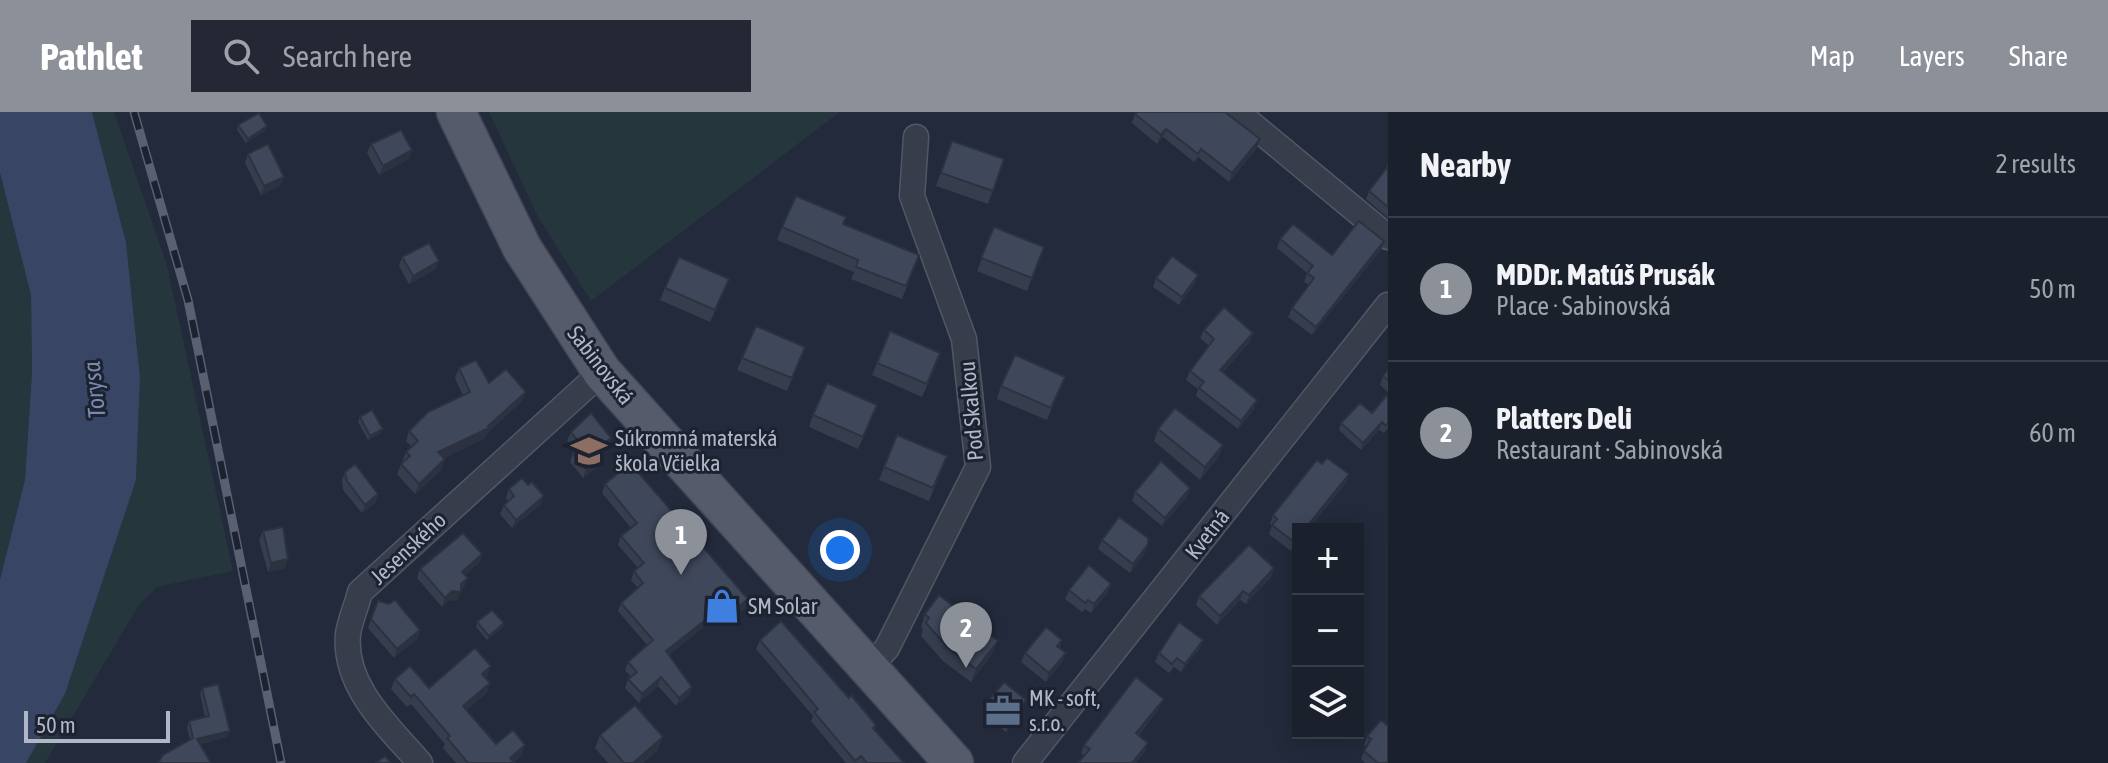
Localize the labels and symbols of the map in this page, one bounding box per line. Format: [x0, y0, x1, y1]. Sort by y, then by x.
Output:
street label: Sabinovská [562, 321, 640, 409]
water label: Torysa [78, 360, 110, 420]
street label: Pod Skalkou [954, 360, 988, 462]
place label: Súkromná materská škola Včielka [615, 425, 777, 476]
school or university icon: Súkromná materská škola Včielka [570, 432, 608, 470]
street label: Kvetná [1179, 504, 1235, 564]
street label: Jesenského [365, 507, 451, 589]
pin: 1 [655, 509, 707, 575]
your location [820, 530, 860, 570]
shop icon: SM Solar [703, 587, 741, 625]
place label: SM Solar [748, 593, 818, 619]
pin: 2 [940, 602, 992, 668]
place label: MK - soft, s.r.o. [1029, 685, 1101, 736]
office icon: MK - soft, s.r.o. [984, 692, 1022, 730]
scale bar [24, 707, 170, 743]

